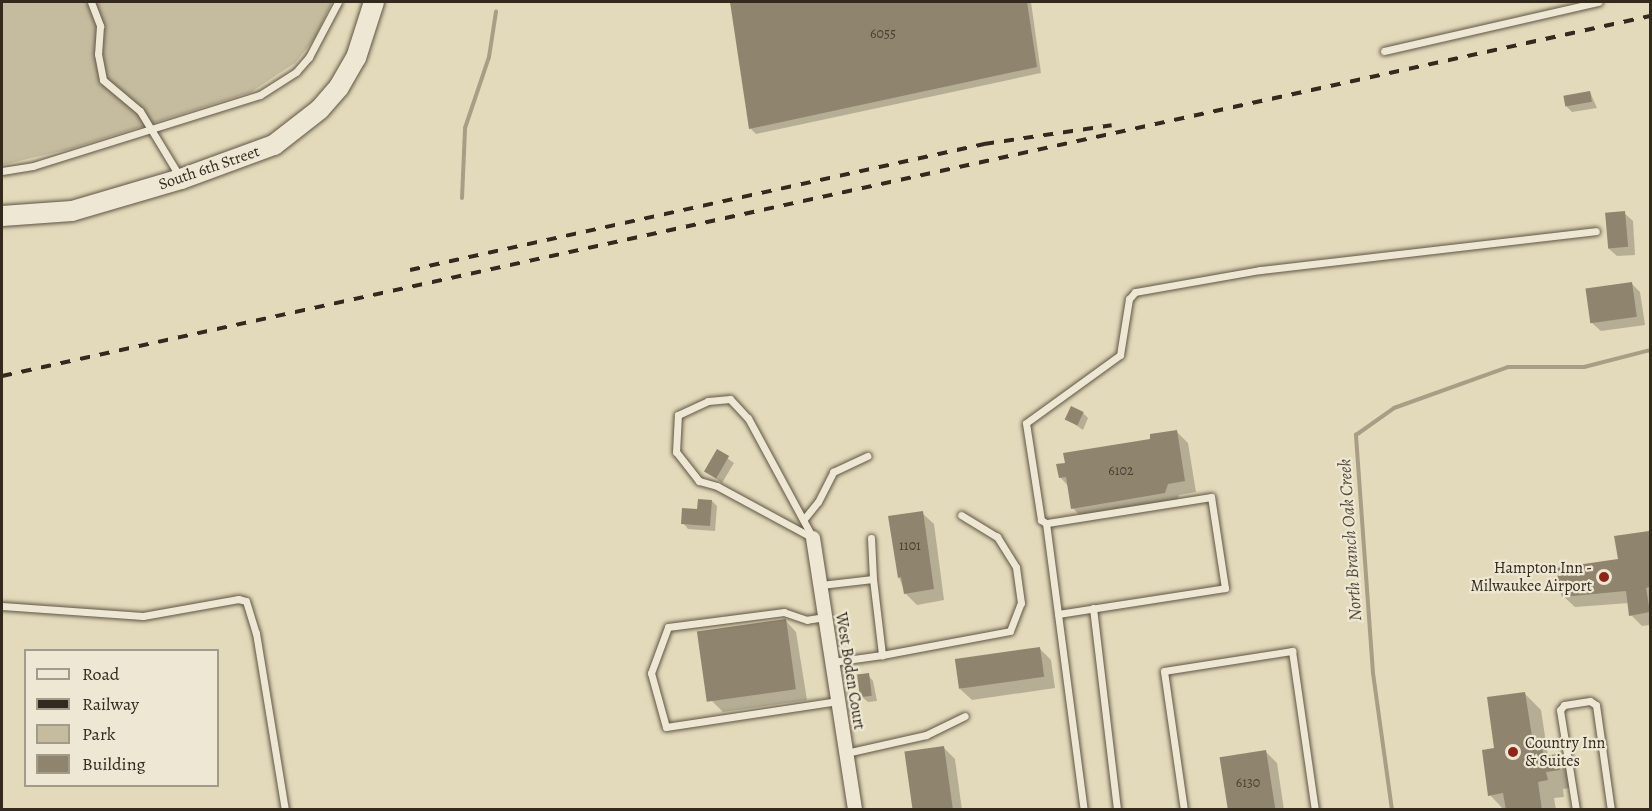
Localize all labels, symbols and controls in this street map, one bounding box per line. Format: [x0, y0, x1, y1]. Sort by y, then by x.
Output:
house number: 6055 [870, 26, 896, 42]
street label: South 6th Street [156, 142, 262, 194]
water label: North Branch Oak Creek [1334, 458, 1366, 622]
house number: 6102 [1108, 463, 1134, 479]
house number: 1101 [899, 538, 921, 554]
place label: Hampton Inn - Milwaukee Airport [1470, 558, 1592, 596]
marker: Hampton Inn - Milwaukee Airport [1597, 570, 1611, 584]
street label: West Boden Court [831, 611, 869, 731]
legend [24, 649, 219, 787]
text: Road [82, 662, 119, 686]
text: Railway [82, 692, 139, 716]
text: Park [82, 722, 116, 746]
place label: Country Inn & Suites [1525, 733, 1605, 771]
marker: Country Inn & Suites [1506, 745, 1520, 759]
text: Building [82, 752, 146, 776]
house number: 6130 [1236, 775, 1260, 791]

